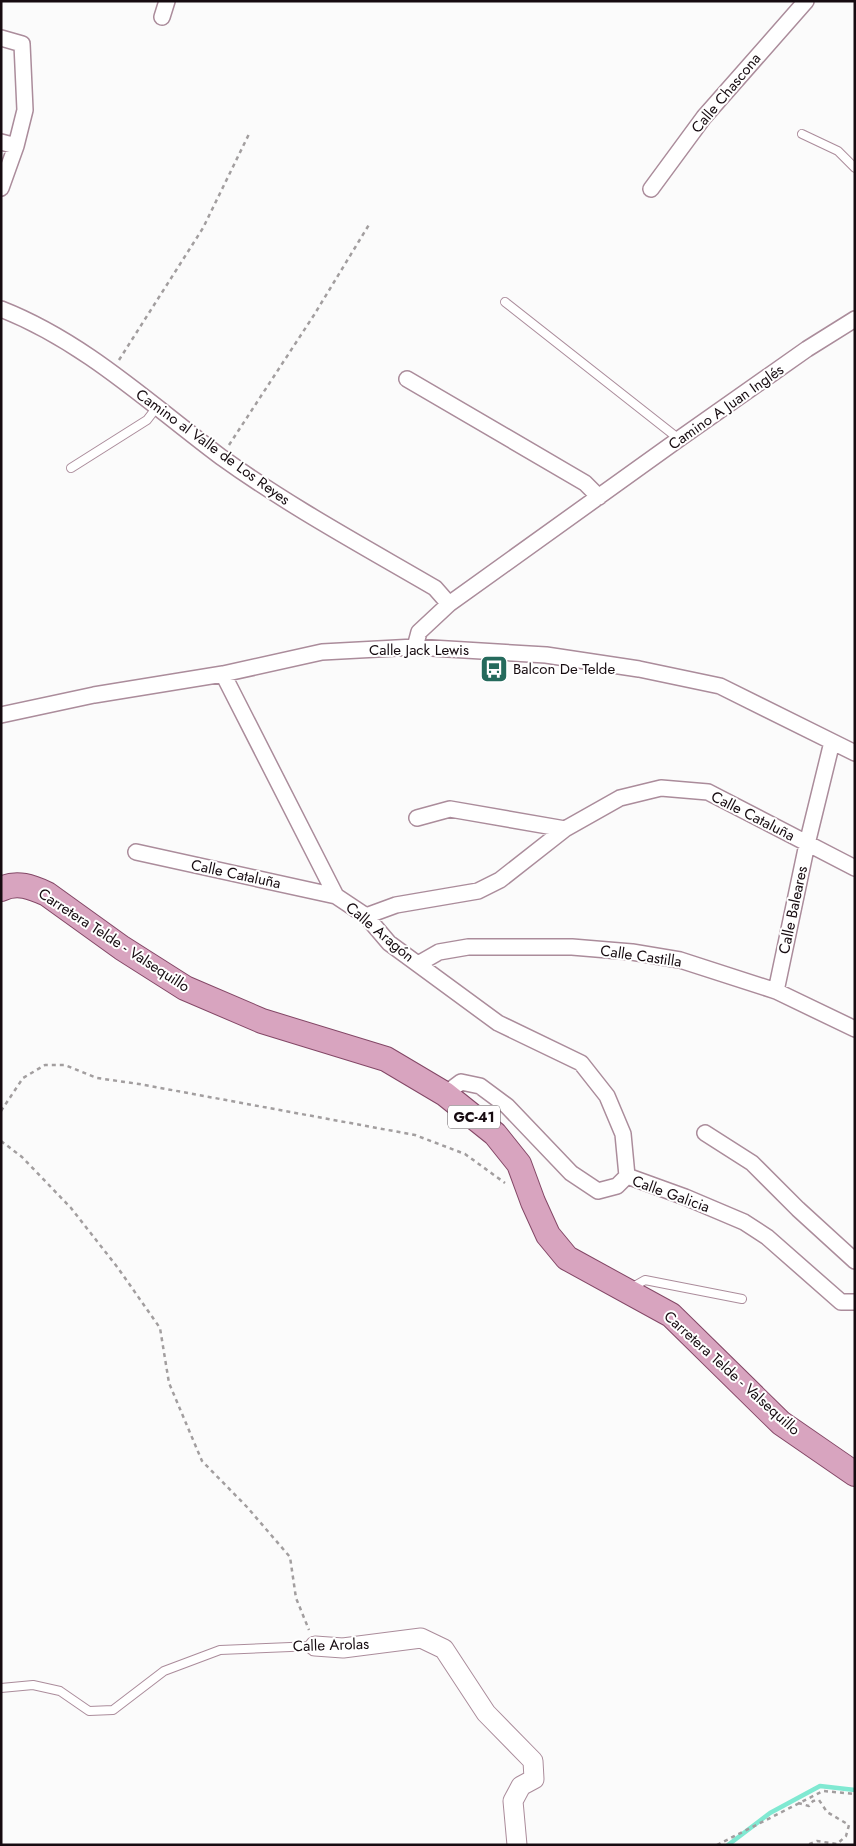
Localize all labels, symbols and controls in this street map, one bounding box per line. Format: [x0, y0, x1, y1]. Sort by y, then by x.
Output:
street label: Calle Chascona [686, 48, 766, 138]
street label: Camino A Juan Inglés [664, 359, 788, 455]
street label: Camino al Valle de Los Reyes [131, 383, 295, 511]
street label: Calle Jack Lewis [369, 639, 469, 661]
bus stop icon: Balcon De Telde [479, 654, 509, 684]
place label: Balcon De Telde [513, 658, 615, 680]
street label: Calle Cataluña [707, 785, 799, 847]
street label: Calle Cataluña [189, 854, 283, 894]
street label: Calle Baleares [773, 864, 813, 956]
street label: Carretera Telde - Valsequillo [34, 883, 194, 997]
street label: Calle Aragón [341, 897, 419, 967]
street label: Calle Castilla [599, 939, 683, 973]
road number: GC-41 [448, 1106, 500, 1128]
street label: Calle Galicia [629, 1170, 713, 1218]
street label: Carretera Telde - Valsequillo [659, 1306, 805, 1440]
street label: Calle Arolas [292, 1633, 370, 1657]

